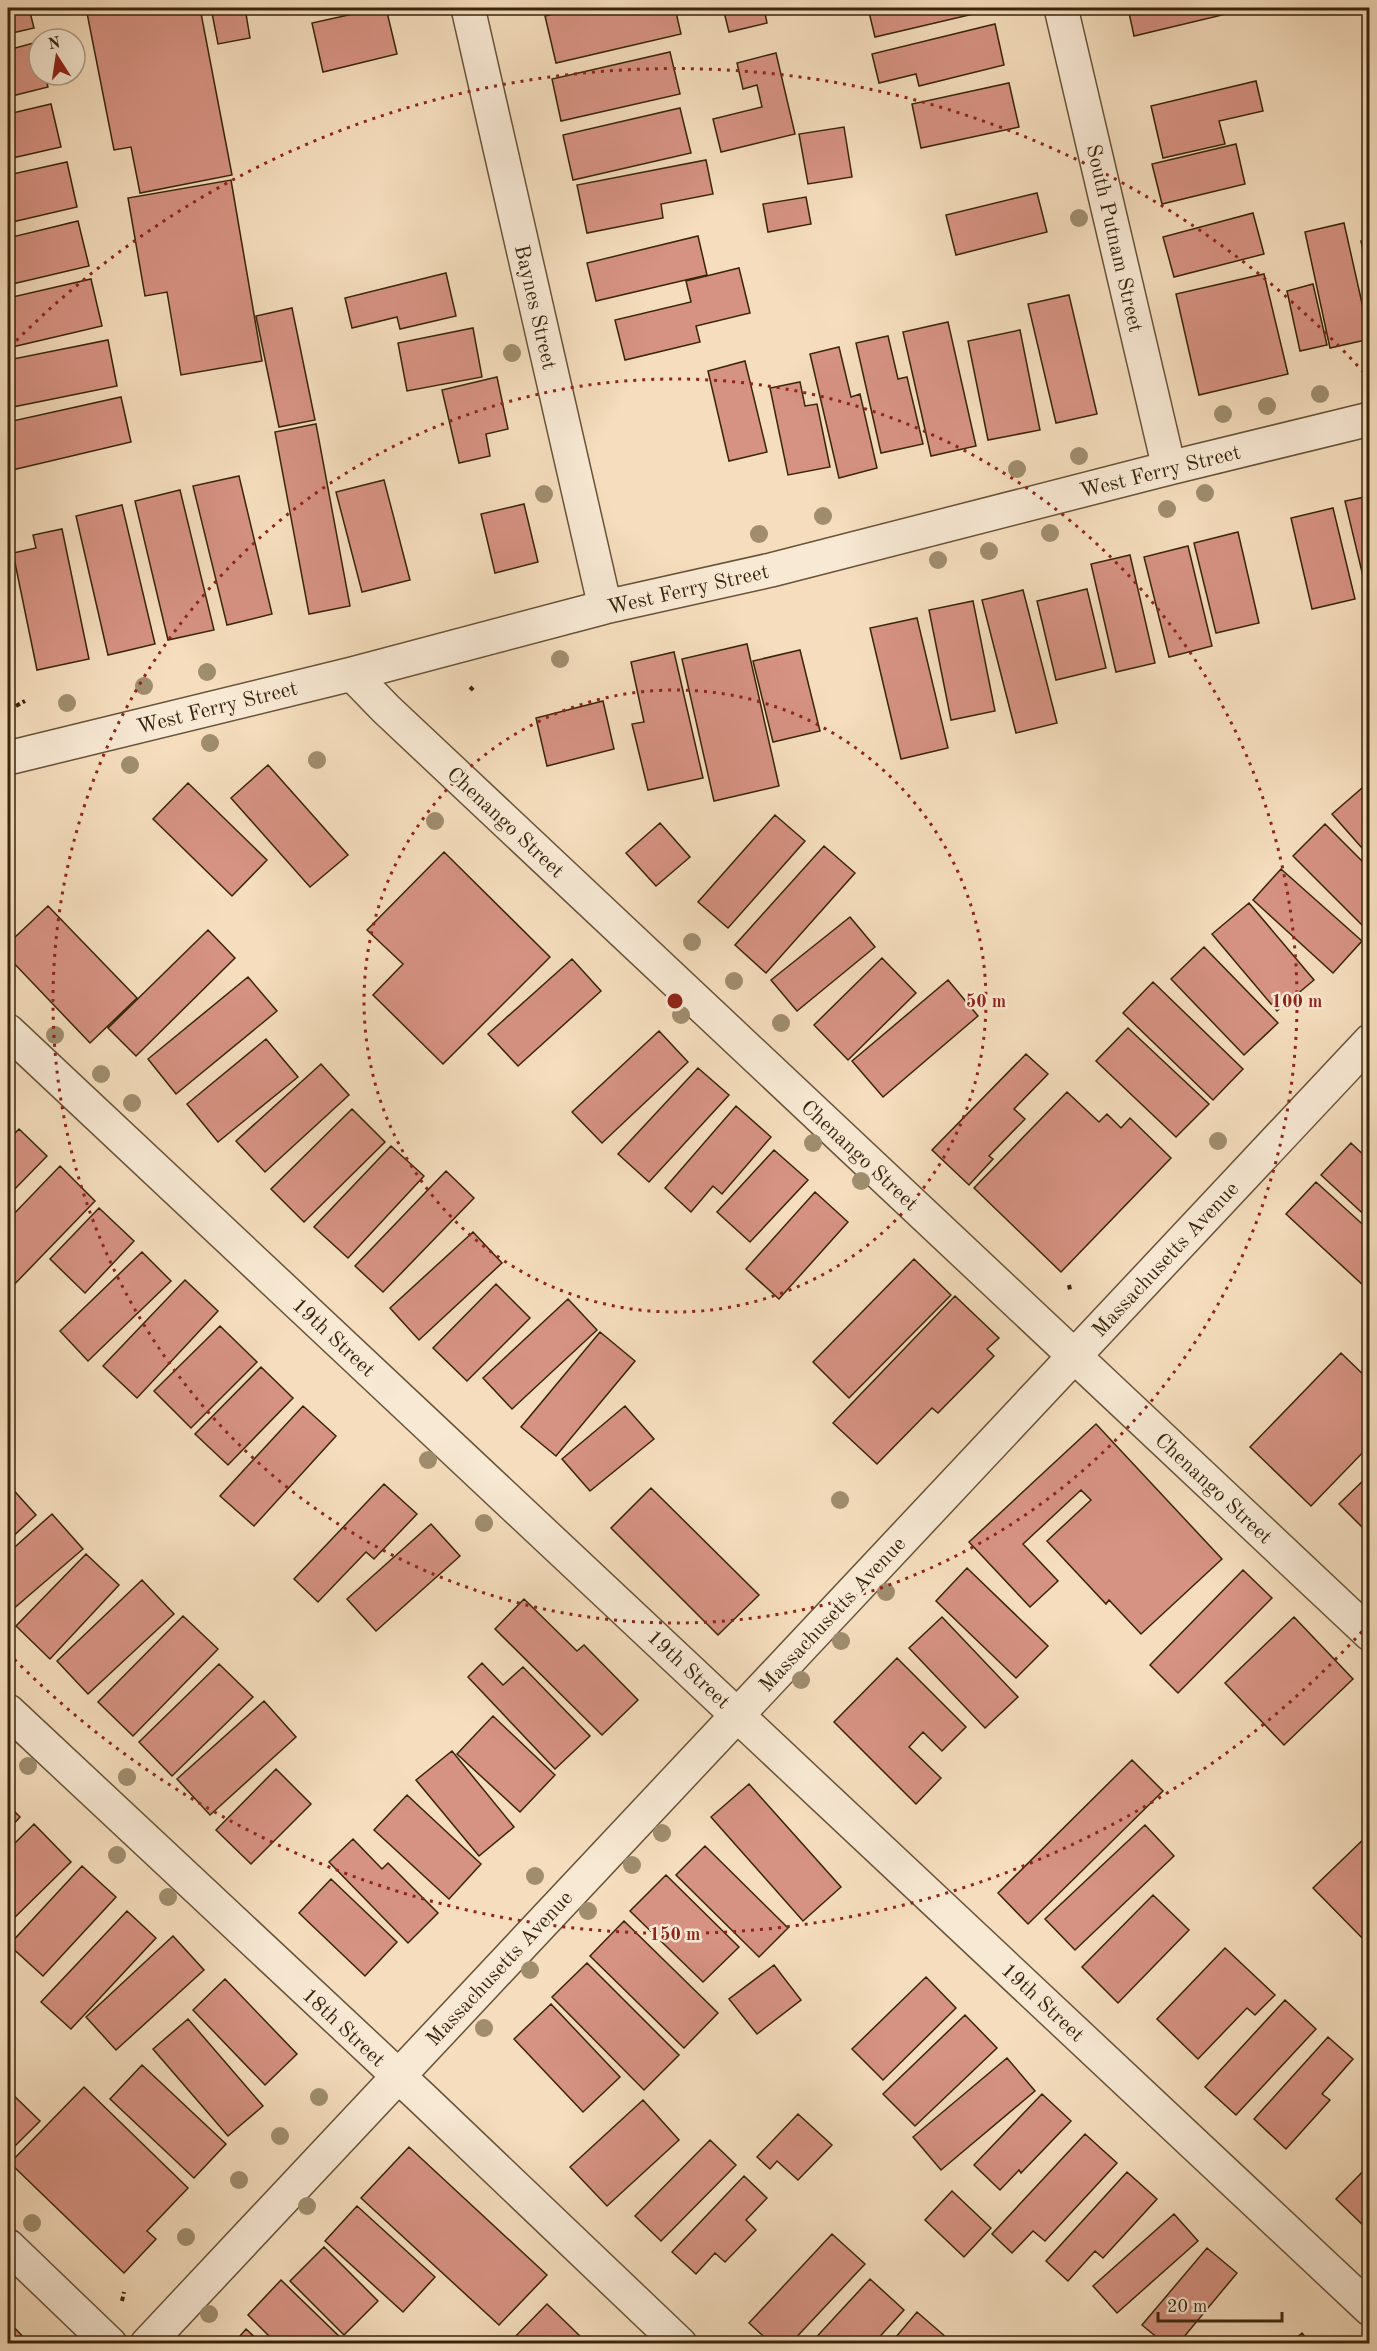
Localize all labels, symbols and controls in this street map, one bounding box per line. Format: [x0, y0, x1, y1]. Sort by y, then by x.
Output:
north arrow [27, 27, 87, 87]
text: N [47, 35, 63, 53]
street label: South Putnam Street [1082, 142, 1145, 334]
street label: Baynes Street [510, 243, 559, 372]
street label: West Ferry Street [1078, 442, 1243, 503]
street label: West Ferry Street [606, 562, 771, 619]
street label: West Ferry Street [135, 678, 300, 739]
street label: Chenango Street [442, 764, 568, 882]
centre of rings [665, 991, 685, 1011]
text: 50 m [966, 993, 1006, 1011]
text: 100 m [1272, 993, 1322, 1011]
street label: Chenango Street [796, 1097, 922, 1215]
street label: Massachusetts Avenue [1089, 1178, 1243, 1342]
street label: 19th Street [288, 1295, 378, 1381]
street label: Chenango Street [1150, 1430, 1276, 1548]
street label: Massachusetts Avenue [756, 1533, 910, 1697]
street label: 19th Street [643, 1627, 733, 1713]
street label: Massachusetts Avenue [423, 1887, 577, 2051]
text: 150 m [650, 1926, 700, 1944]
street label: 19th Street [997, 1960, 1087, 2046]
street label: 18th Street [298, 1985, 388, 2071]
scale bar [1158, 2285, 1282, 2323]
text: 20 m [1167, 2298, 1207, 2316]

